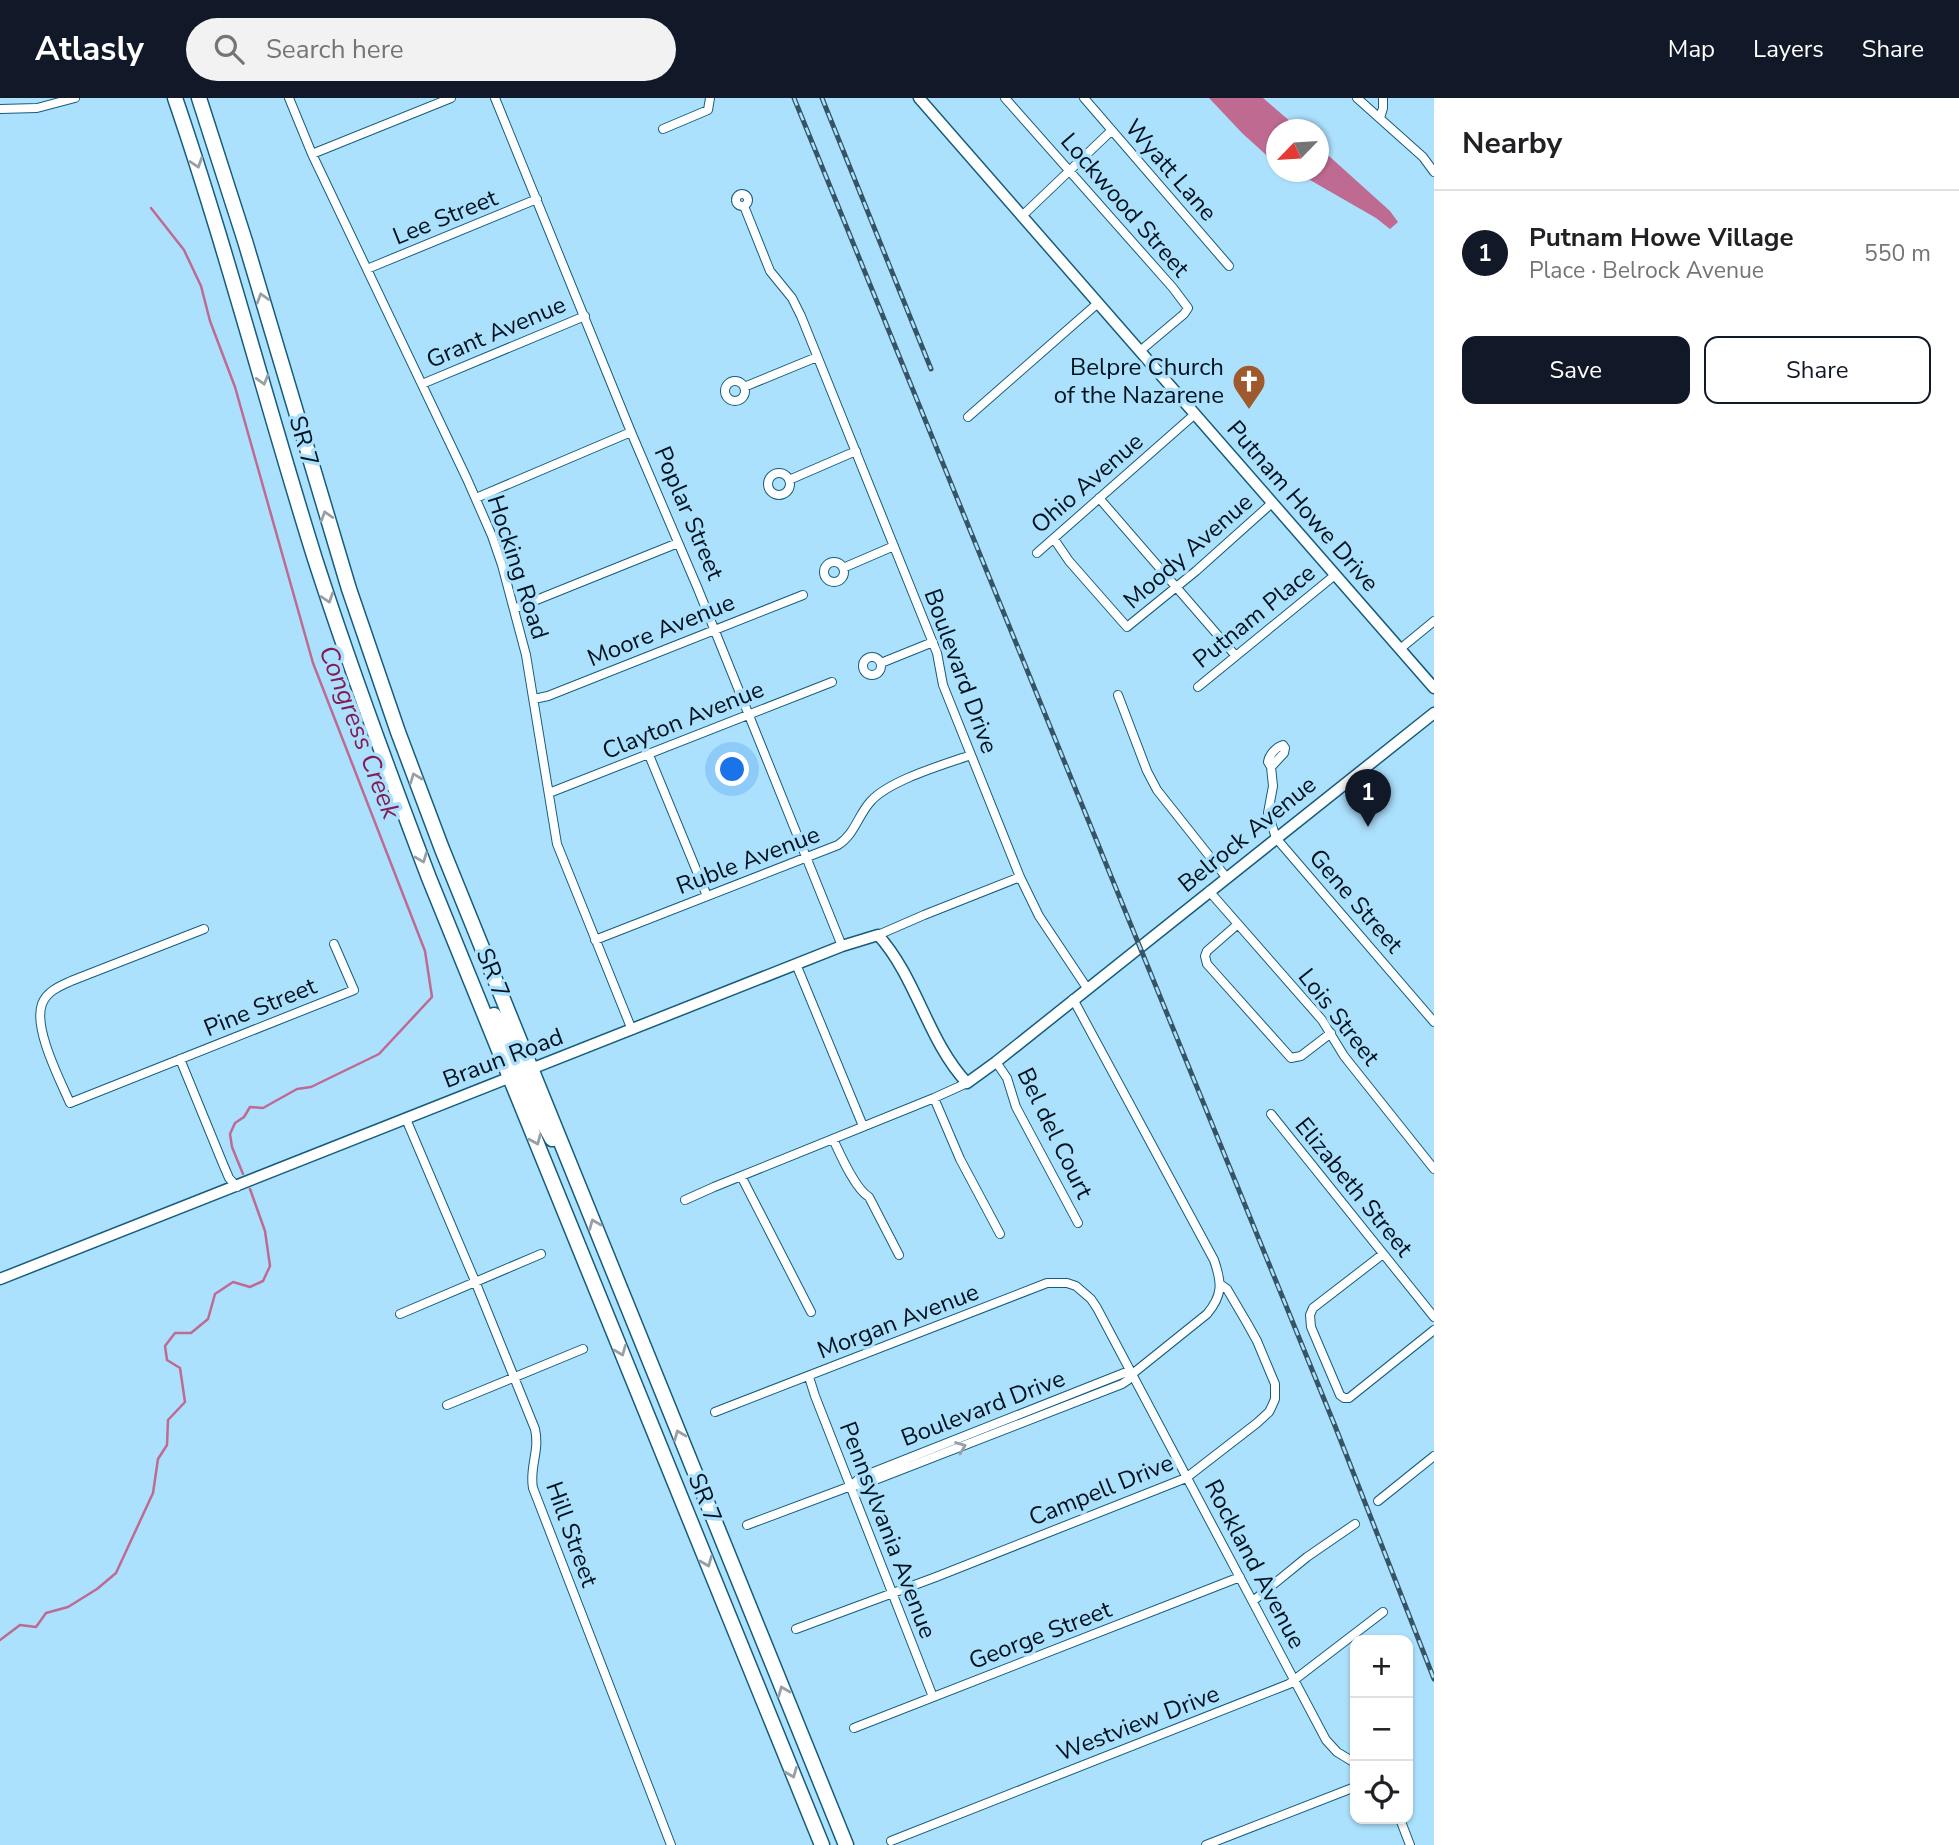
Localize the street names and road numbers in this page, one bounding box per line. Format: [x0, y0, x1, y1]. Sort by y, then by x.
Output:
street label: Wyatt Lane [1118, 112, 1224, 228]
street label: Lockwood Street [1053, 126, 1197, 284]
street label: Lee Street [388, 181, 503, 252]
street label: Grant Avenue [421, 288, 571, 376]
street label: SR 7 [282, 412, 326, 470]
street label: Putnam Howe Drive [1220, 414, 1386, 598]
street label: Ohio Avenue [1024, 425, 1150, 541]
street label: Poplar Street [647, 441, 732, 585]
street label: Moody Avenue [1117, 486, 1259, 616]
street label: Hocking Road [480, 491, 556, 643]
street label: Putnam Place [1186, 557, 1322, 675]
street label: Boulevard Drive [916, 584, 1006, 758]
street label: Moore Avenue [583, 586, 739, 674]
street label: Clayton Avenue [597, 673, 769, 767]
street label: Belrock Avenue [1171, 768, 1323, 900]
street label: Ruble Avenue [672, 818, 824, 902]
street label: Gene Street [1302, 842, 1411, 960]
street label: SR 7 [469, 943, 517, 1003]
street label: Lois Street [1291, 962, 1387, 1073]
street label: Pine Street [199, 970, 322, 1044]
street label: Braun Road [438, 1020, 568, 1096]
street label: Bel del Court [1009, 1062, 1101, 1204]
street label: Elizabeth Street [1288, 1111, 1421, 1264]
street label: Morgan Avenue [813, 1275, 983, 1367]
street label: Boulevard Drive [897, 1362, 1069, 1454]
street label: Pennsylvania Avenue [832, 1417, 944, 1643]
street label: Campell Drive [1024, 1446, 1178, 1534]
street label: SR 7 [681, 1468, 729, 1528]
street label: Rockland Avenue [1197, 1474, 1313, 1654]
street label: Hill Street [538, 1477, 606, 1592]
street label: George Street [964, 1593, 1117, 1677]
street label: Westview Drive [1052, 1677, 1224, 1769]

